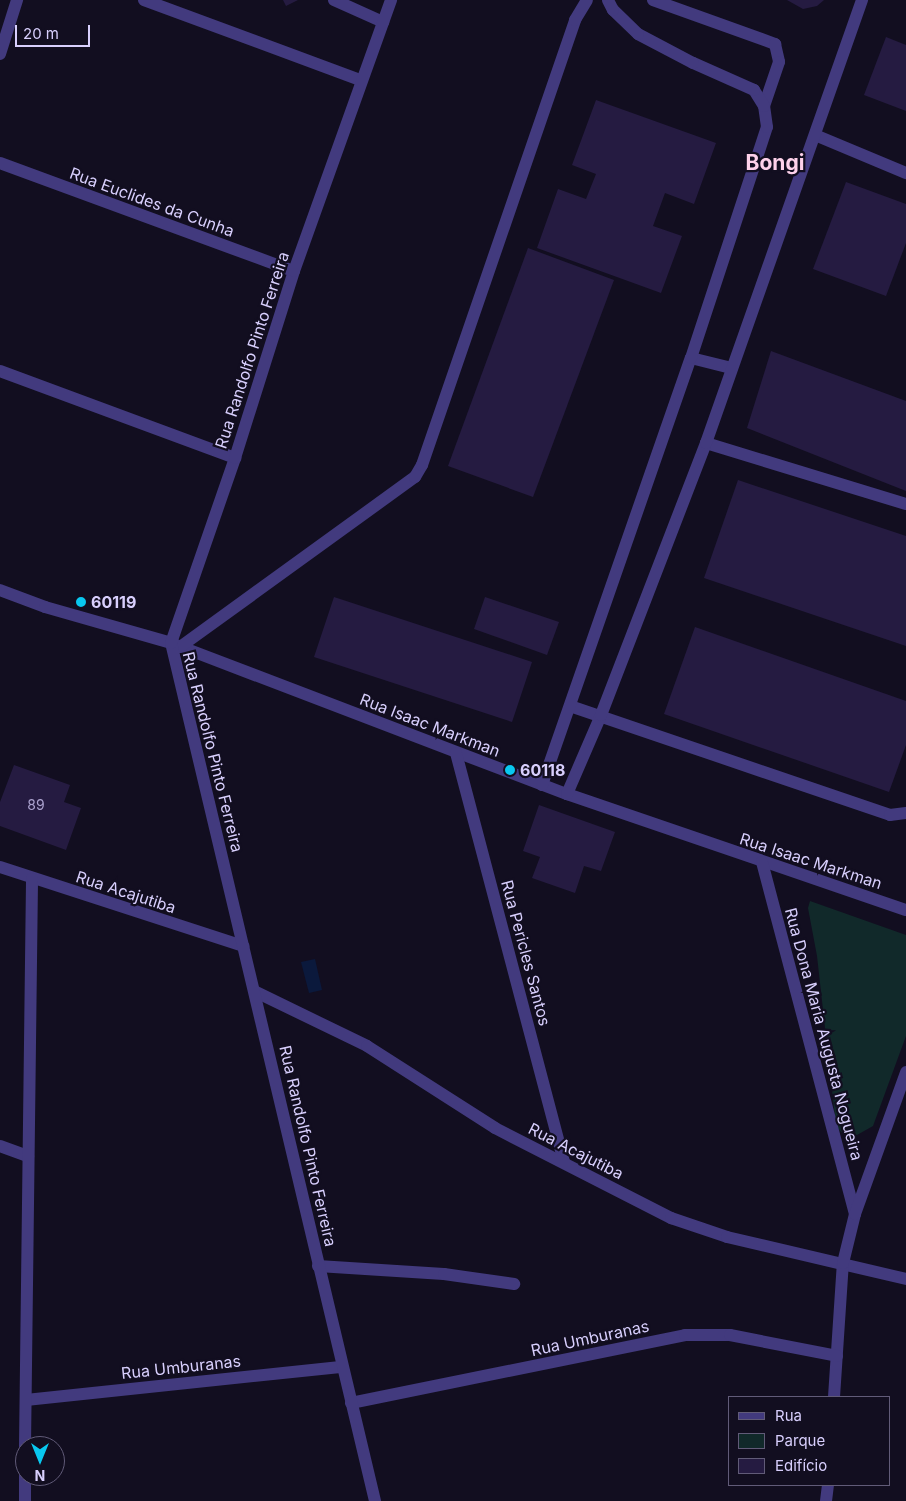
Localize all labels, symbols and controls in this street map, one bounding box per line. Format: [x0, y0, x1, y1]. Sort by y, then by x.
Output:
scale bar [18, 15, 92, 47]
text: 20 m [23, 24, 59, 43]
district label: Bongi [746, 150, 804, 176]
street label: Rua Euclides da Cunha [67, 163, 237, 241]
street label: Rua Randolfo Pinto Ferreira [211, 249, 293, 451]
place label: 60119 [91, 592, 136, 612]
marker: 60119 [75, 596, 87, 608]
street label: Rua Randolfo Pinto Ferreira [179, 650, 247, 854]
street label: Rua Isaac Markman [357, 689, 503, 761]
place label: 60118 [520, 760, 565, 780]
marker: 60118 [504, 764, 516, 776]
house number: 89 [27, 797, 45, 813]
street label: Rua Isaac Markman [737, 829, 885, 893]
street label: Rua Acajutiba [74, 867, 178, 917]
street label: Rua Pericles Santos [497, 878, 555, 1028]
street label: Rua Dona Maria Augusta Nogueira [781, 906, 867, 1162]
street label: Rua Randolfo Pinto Ferreira [275, 1044, 341, 1248]
street label: Rua Acajutiba [525, 1119, 627, 1183]
street label: Rua Umburanas [529, 1316, 651, 1360]
street label: Rua Umburanas [120, 1351, 242, 1383]
legend [728, 1396, 891, 1486]
text: Rua [775, 1406, 802, 1425]
text: Parque [775, 1431, 825, 1450]
north arrow [15, 1436, 65, 1486]
text: Edifício [775, 1456, 827, 1475]
text: N [35, 1467, 45, 1484]

